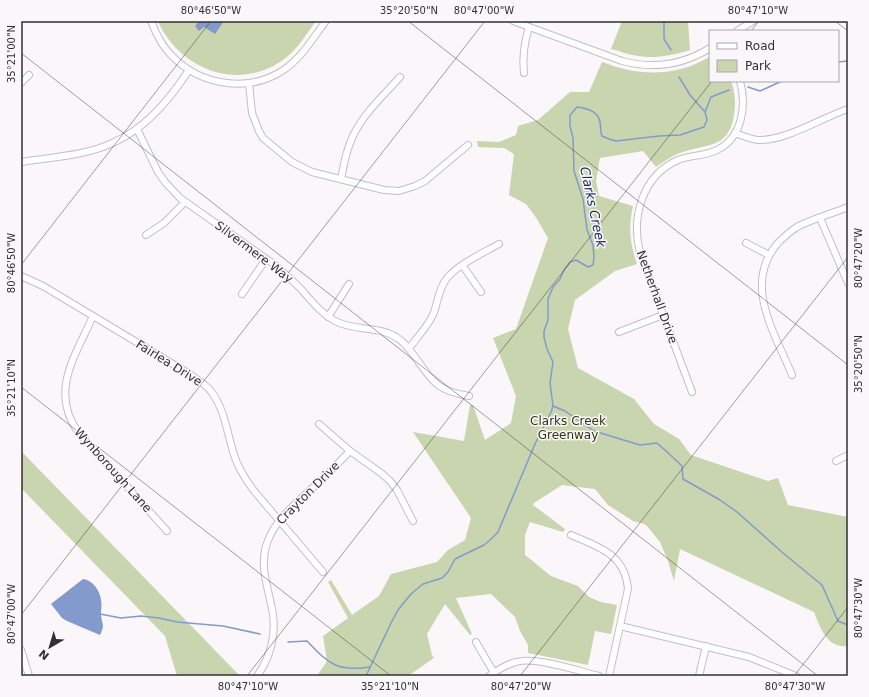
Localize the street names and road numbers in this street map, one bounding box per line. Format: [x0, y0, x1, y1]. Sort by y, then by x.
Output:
street label: Silvermere Way [212, 218, 296, 286]
street label: Netherhall Drive [634, 248, 680, 346]
street label: Fairlea Drive [133, 337, 205, 389]
street label: Wynborough Lane [71, 425, 155, 515]
street label: Crayton Drive [274, 459, 342, 527]

